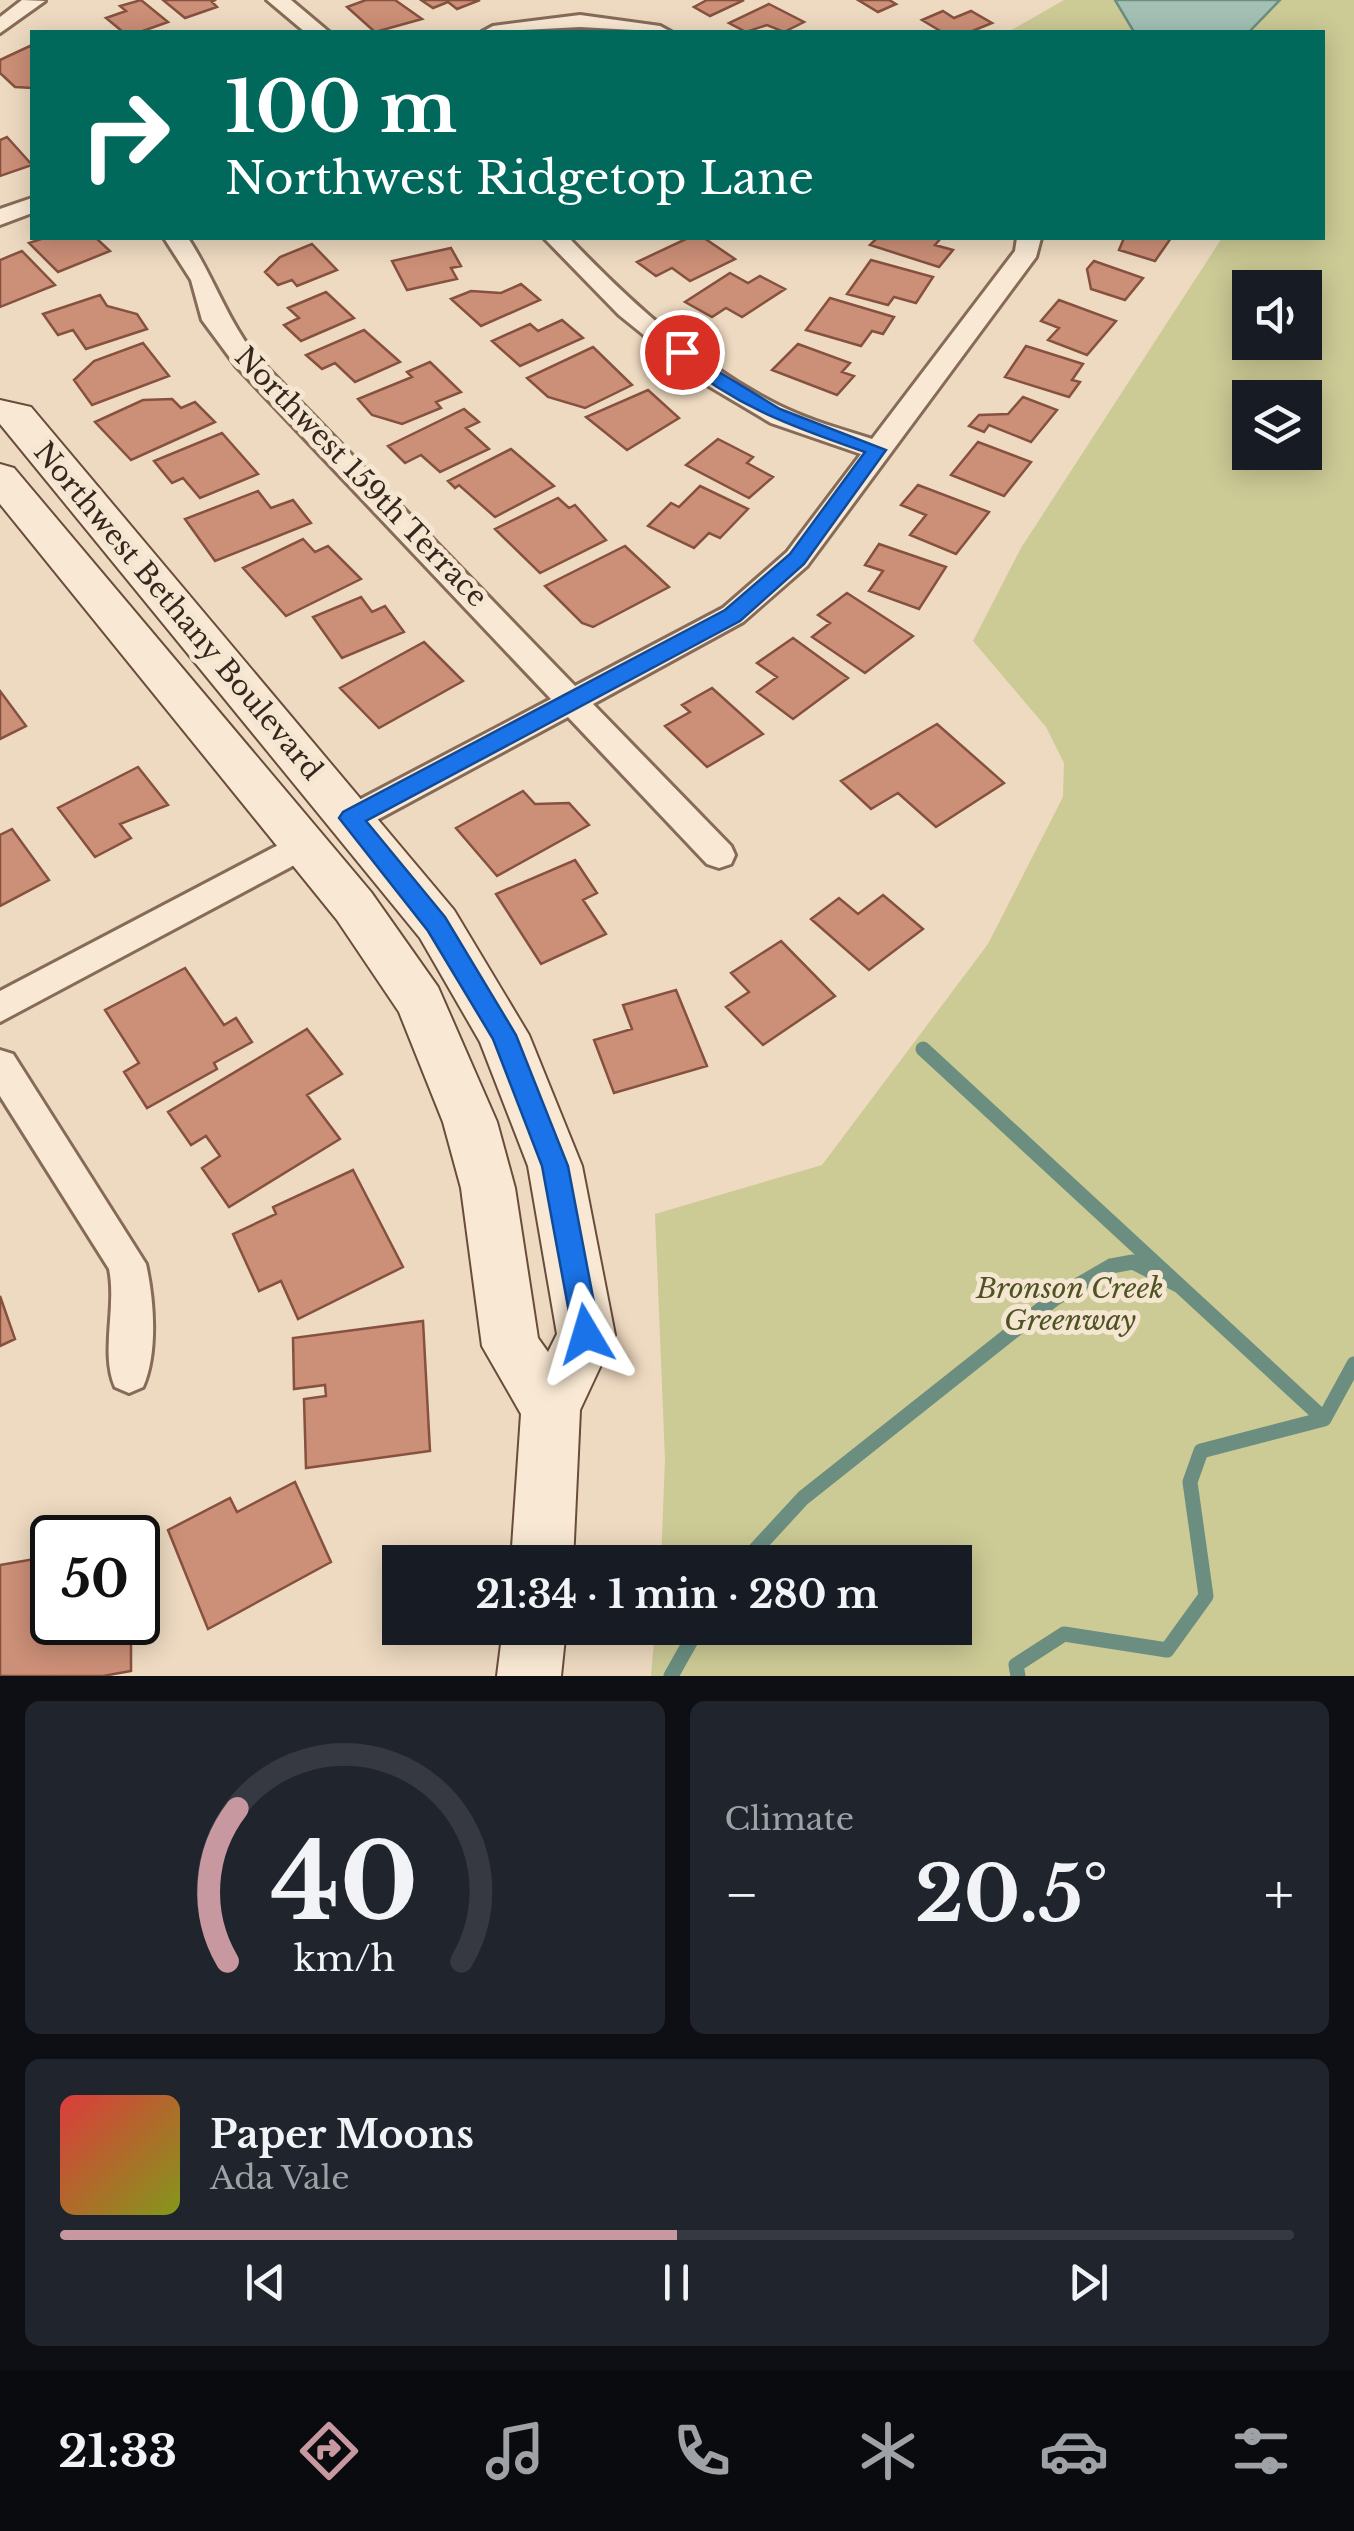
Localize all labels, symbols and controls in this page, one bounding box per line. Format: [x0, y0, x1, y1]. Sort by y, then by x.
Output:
text: 100 m [225, 64, 457, 151]
icon: right [60, 70, 190, 200]
text: Northwest Ridgetop Lane [225, 150, 814, 206]
map controls [1232, 270, 1322, 470]
button: sound [1232, 270, 1322, 360]
pin [640, 310, 725, 395]
icon: arrive [655, 325, 710, 380]
street label: Northwest 159th Terrace [227, 340, 495, 614]
button: layers [1232, 380, 1322, 470]
street label: Northwest Bethany Boulevard [26, 435, 330, 787]
park label: Bronson Creek Greenway [975, 1271, 1164, 1338]
position arrow [534, 1282, 638, 1386]
speed limit sign: 50 [30, 1515, 160, 1645]
text: 21:34 · 1 min · 280 m [475, 1571, 879, 1618]
text: Climate [725, 1799, 854, 1839]
text: 40 [271, 1818, 419, 1947]
text: 20.5° [915, 1848, 1108, 1941]
text: − [725, 1861, 759, 1929]
text: + [1264, 1861, 1294, 1929]
text: km/h [294, 1936, 395, 1981]
text: Paper Moons [210, 2111, 474, 2158]
text: Ada Vale [210, 2158, 350, 2198]
icon: previous [238, 2255, 293, 2310]
icon: pause [649, 2255, 704, 2310]
icon: next [1061, 2255, 1116, 2310]
icon: directions [294, 2416, 364, 2486]
icon: music [480, 2416, 550, 2486]
icon: phone [667, 2416, 737, 2486]
icon: climate [853, 2416, 923, 2486]
icon: car [1039, 2416, 1109, 2486]
icon: filters [1226, 2416, 1296, 2486]
text: 21:33 [58, 2423, 177, 2479]

